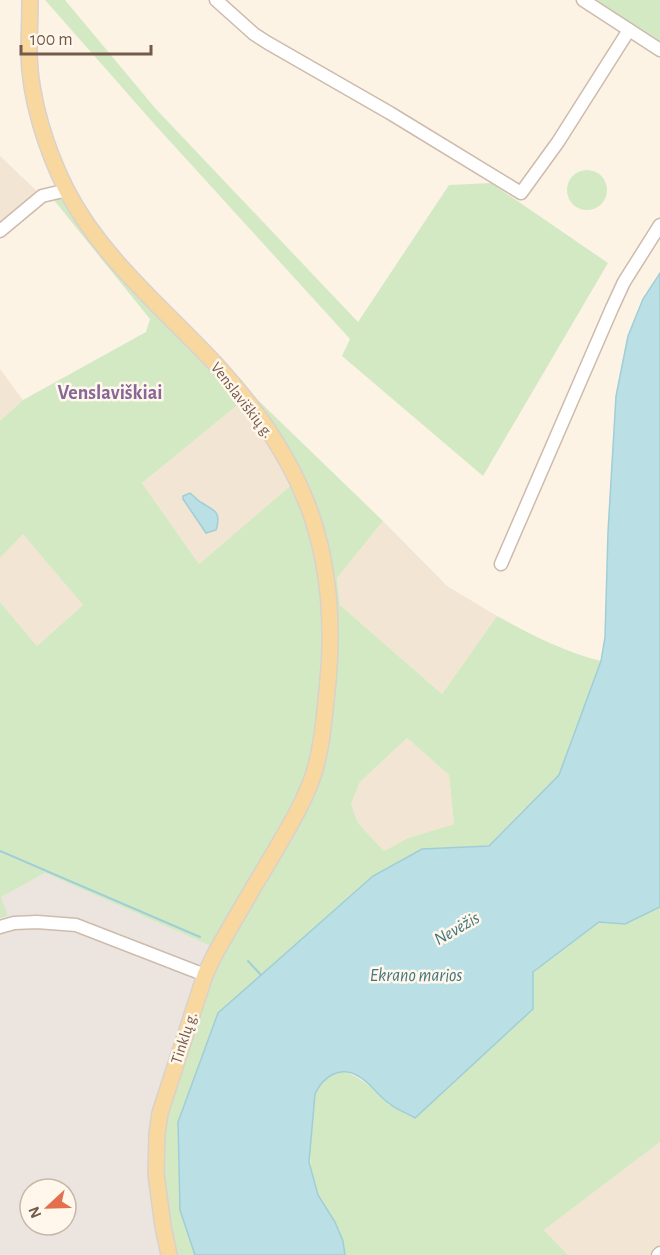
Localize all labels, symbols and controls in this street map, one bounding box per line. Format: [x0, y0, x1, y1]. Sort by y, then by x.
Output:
scale bar [21, 18, 152, 56]
text: 100 m [30, 31, 73, 49]
street label: Venslaviškių g. [208, 359, 276, 441]
district label: Venslaviškiai [58, 383, 163, 403]
water label: Nevėžis [431, 909, 483, 949]
water label: Ekrano marios [370, 967, 463, 985]
street label: Tinklų g. [168, 1010, 200, 1066]
north arrow [18, 1177, 78, 1237]
text: N [26, 1204, 45, 1220]

